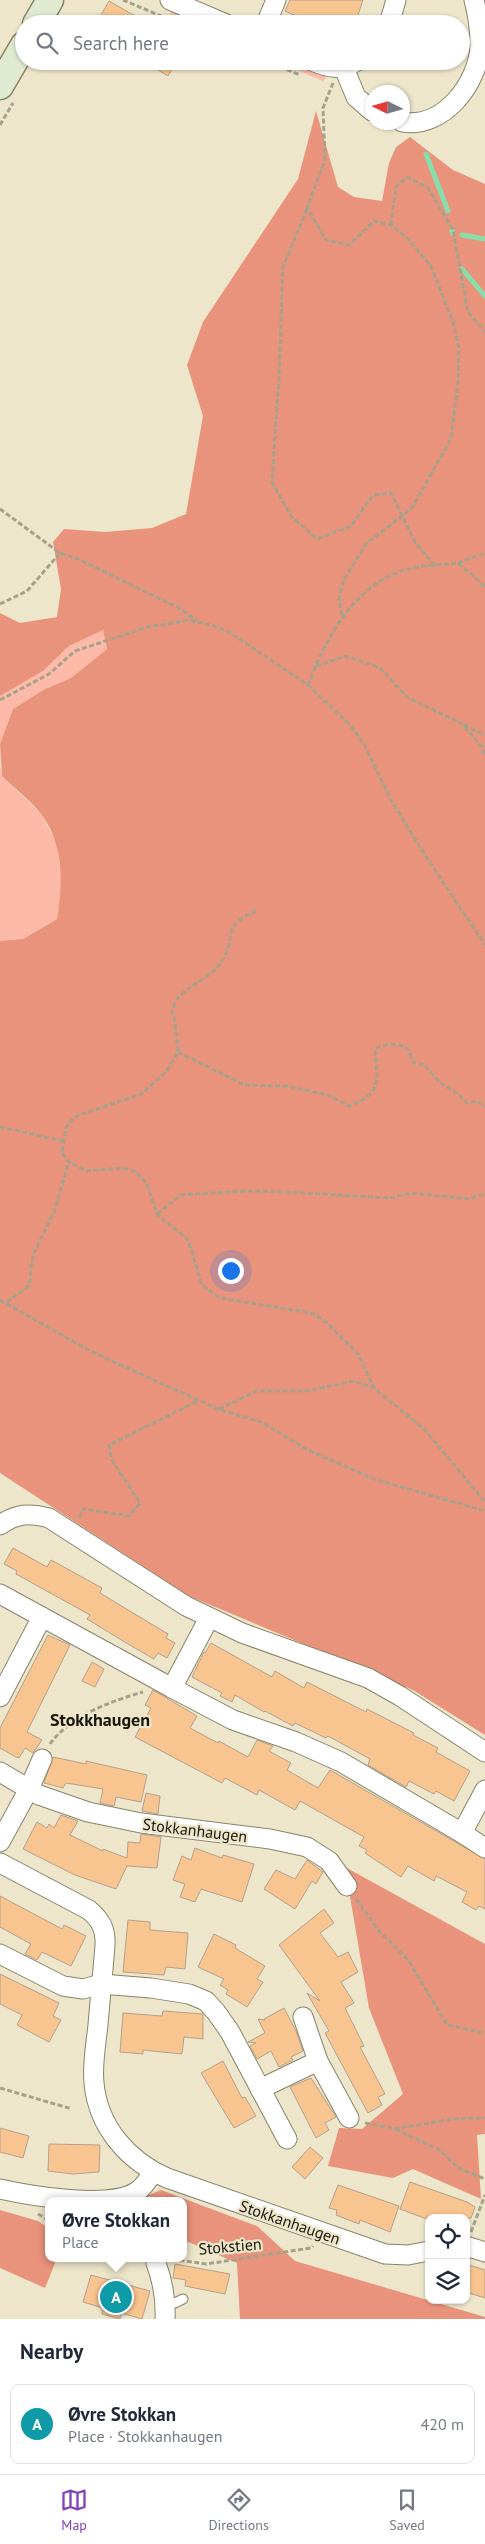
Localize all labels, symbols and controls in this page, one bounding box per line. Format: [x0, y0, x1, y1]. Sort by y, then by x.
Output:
search box [15, 15, 470, 70]
icon: search [33, 29, 61, 57]
text: Search here [73, 31, 169, 55]
north arrow [365, 85, 410, 130]
your location [218, 1258, 244, 1284]
district label: Stokkhaugen [50, 1708, 150, 1731]
street label: Stokkanhaugen [142, 1814, 248, 1846]
street label: Stokkanhaugen [237, 2195, 343, 2249]
popup [45, 2197, 187, 2262]
text: Øvre Stokkan [62, 2208, 170, 2232]
map controls [425, 2214, 470, 2304]
button: locate [425, 2214, 470, 2259]
text: Place [62, 2232, 99, 2252]
street label: Stokstien [198, 2233, 262, 2259]
button: layers [425, 2259, 470, 2304]
pin: A [100, 2278, 132, 2316]
text: Nearby [20, 2338, 83, 2365]
text: Øvre Stokkan [68, 2402, 176, 2426]
text: A [32, 2414, 42, 2434]
text: 420 m [421, 2414, 464, 2434]
text: Place · Stokkanhaugen [68, 2426, 222, 2446]
tab: Map [60, 2486, 88, 2534]
tab: Directions [208, 2486, 269, 2534]
tab: Saved [389, 2486, 425, 2534]

